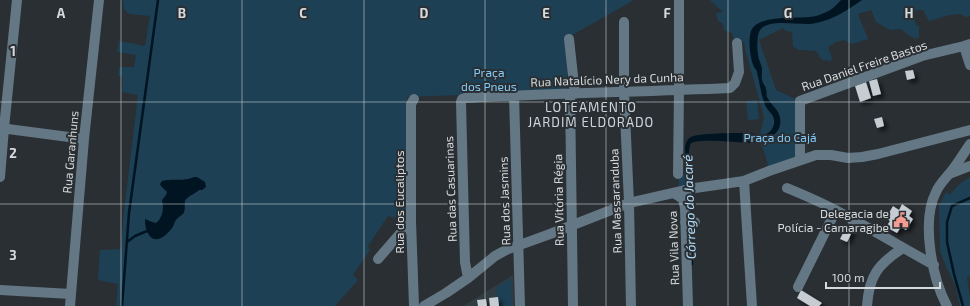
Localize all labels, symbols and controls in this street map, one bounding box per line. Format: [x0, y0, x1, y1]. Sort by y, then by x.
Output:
text: A [57, 5, 66, 21]
text: B [178, 5, 186, 21]
text: C [299, 5, 307, 21]
text: D [420, 5, 429, 21]
text: E [542, 5, 550, 21]
text: F [663, 5, 671, 21]
text: G [784, 5, 792, 21]
text: H [905, 5, 914, 21]
street label: Rua Daniel Freire Bastos [799, 37, 929, 93]
text: 1 [10, 43, 16, 59]
park label: Praça dos Pneus [461, 65, 517, 93]
street label: Rua Natalício Nery da Cunha [530, 69, 684, 89]
district label: LOTEAMENTO JARDIM ELDORADO [528, 99, 654, 130]
street label: Rua Garanhuns [59, 110, 81, 194]
park label: Praça do Cajá [744, 130, 817, 145]
street label: Rua das Casuarinas [441, 136, 459, 242]
text: 2 [9, 145, 17, 161]
street label: Rua Massaranduba [606, 148, 624, 254]
street label: Rua dos Eucaliptos [392, 151, 406, 253]
street label: Rua Vitória Régia [550, 154, 566, 246]
water label: Córrego do Jacaré [679, 154, 699, 260]
street label: Rua dos Jasmins [495, 156, 513, 246]
place label: Delegacia de Polícia - Camaragibe [778, 206, 889, 234]
street label: Rua Vila Nova [665, 211, 681, 285]
public building icon: Delegacia de Polícia - Camaragibe [892, 211, 910, 229]
text: 3 [9, 247, 17, 263]
scale bar [826, 264, 940, 290]
text: 100 m [832, 270, 864, 284]

